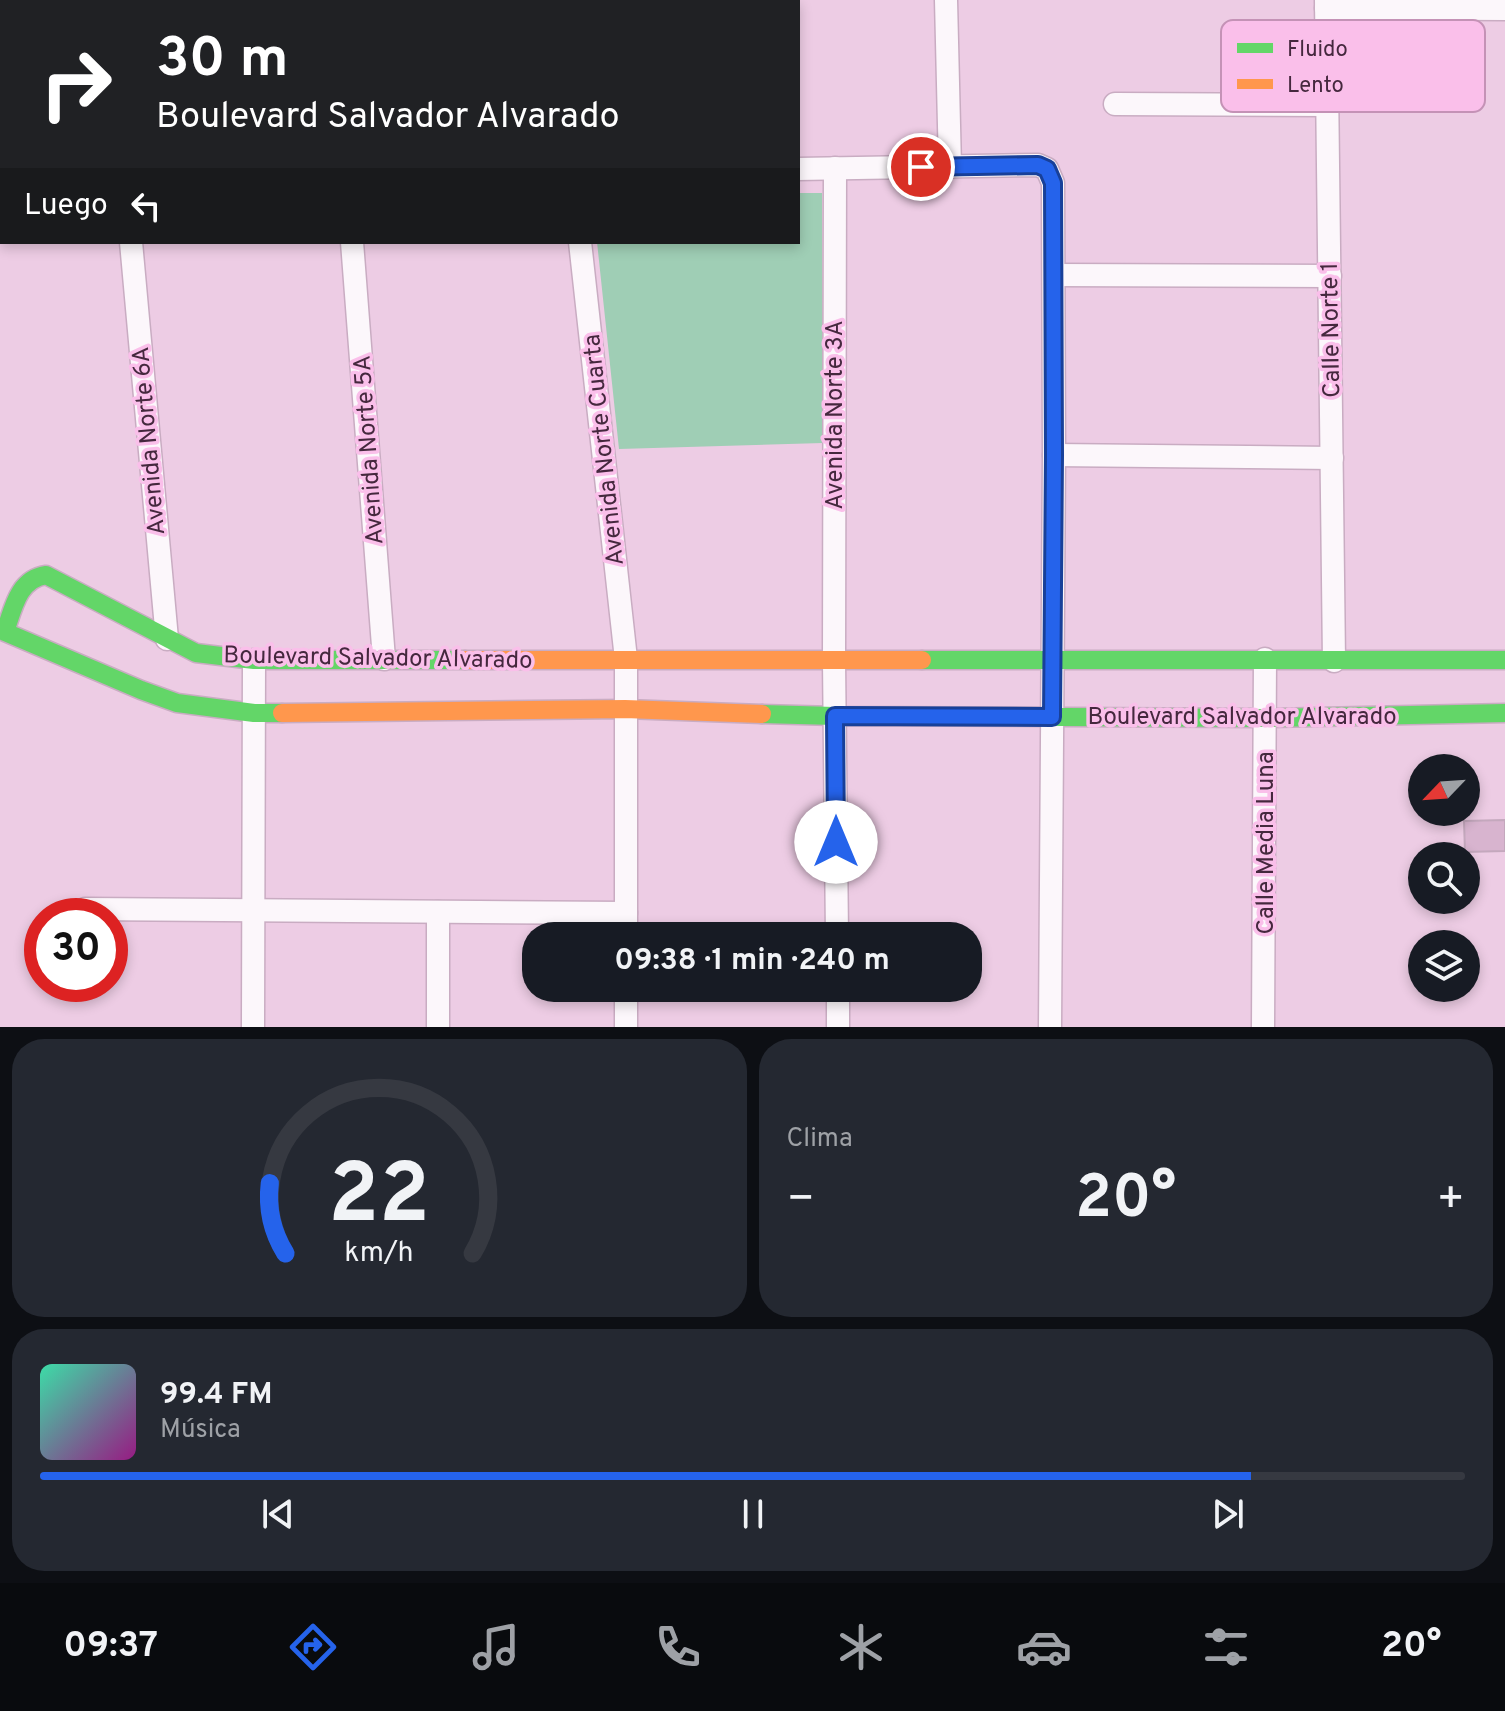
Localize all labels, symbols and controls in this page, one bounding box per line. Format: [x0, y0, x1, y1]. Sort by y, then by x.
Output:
legend [1221, 20, 1485, 112]
text: 30 m [156, 26, 289, 96]
icon: right [24, 32, 128, 136]
text: Fluido [1287, 37, 1348, 64]
text: Lento [1287, 73, 1344, 100]
text: Boulevard Salvador Alvarado [156, 95, 620, 141]
pin [887, 133, 955, 201]
icon: arrive [899, 145, 943, 189]
icon: left [124, 184, 168, 228]
text: Luego [24, 188, 108, 225]
street label: Calle Norte 1 [1316, 262, 1348, 398]
street label: Avenida Norte 3A [821, 320, 851, 510]
street label: Avenida Norte Cuarta [578, 333, 632, 567]
street label: Avenida Norte 6A [127, 345, 173, 536]
street label: Avenida Norte 5A [348, 354, 392, 546]
street label: Boulevard Salvador Alvarado [223, 641, 533, 677]
street label: Boulevard Salvador Alvarado [1087, 703, 1397, 733]
street label: Calle Media Luna [1252, 751, 1282, 935]
north arrow [1408, 754, 1480, 826]
map controls [1408, 754, 1480, 1002]
position arrow [794, 800, 878, 884]
button: search [1408, 842, 1480, 914]
speed limit sign: 30 [24, 898, 128, 1002]
button: layers [1408, 930, 1480, 1002]
text: 09:38 · 1 min · 240 m [614, 943, 890, 980]
text: Clima [787, 1123, 853, 1156]
text: 22 [328, 1147, 430, 1252]
text: 20° [1075, 1163, 1176, 1239]
text: − [787, 1173, 815, 1229]
text: + [1437, 1173, 1465, 1229]
text: km/h [345, 1236, 414, 1272]
text: 99.4 FM [160, 1377, 272, 1414]
text: Música [160, 1414, 241, 1447]
icon: previous [256, 1492, 300, 1536]
icon: pause [731, 1492, 775, 1536]
icon: next [1206, 1492, 1250, 1536]
icon: directions [285, 1619, 341, 1675]
icon: music [468, 1619, 524, 1675]
icon: phone [650, 1619, 706, 1675]
icon: climate [833, 1619, 889, 1675]
icon: car [1016, 1619, 1072, 1675]
icon: filters [1198, 1619, 1254, 1675]
text: 09:37 [63, 1624, 158, 1670]
text: 20° [1381, 1624, 1442, 1670]

